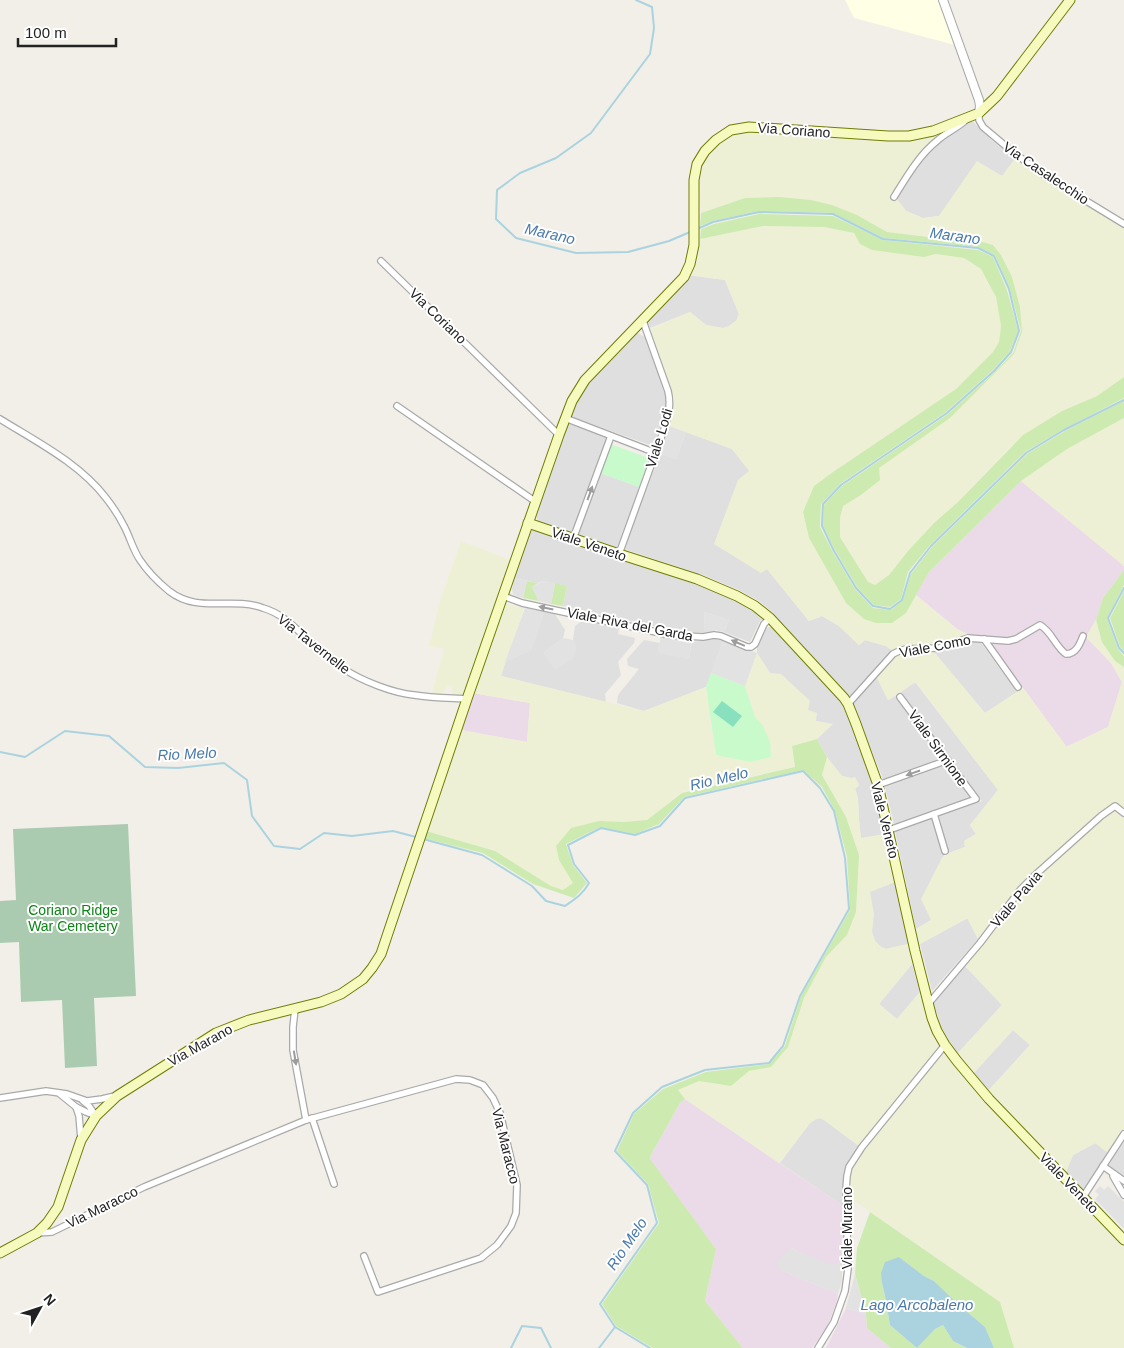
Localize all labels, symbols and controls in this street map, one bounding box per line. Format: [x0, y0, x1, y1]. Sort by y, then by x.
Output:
scale bar [18, 15, 115, 47]
text: 100 m [25, 24, 67, 41]
street label: Via Coriano [757, 119, 831, 141]
street label: Via Casalecchio [1000, 138, 1092, 208]
water label: Marano [523, 220, 577, 248]
water label: Marano [929, 224, 981, 247]
street label: Via Coriano [406, 285, 470, 347]
street label: Viale Lodi [642, 406, 676, 470]
one-way arrow [586, 485, 594, 500]
street label: Viale Veneto [549, 524, 629, 564]
one-way arrow [538, 604, 553, 612]
street label: Viale Riva del Garda [566, 604, 695, 644]
street label: Via Tavernelle [275, 611, 354, 677]
street label: Viale Como [898, 631, 972, 661]
one-way arrow [731, 639, 746, 647]
street label: Viale Sirmione [905, 707, 971, 789]
water label: Rio Melo [157, 743, 217, 764]
water label: Rio Melo [688, 764, 750, 793]
one-way arrow [905, 770, 920, 777]
street label: Viale Veneto [868, 780, 902, 860]
street label: Viale Pavia [987, 867, 1045, 931]
park label: Coriano Ridge War Cemetery [28, 902, 118, 934]
street label: Via Marano [165, 1021, 235, 1069]
one-way arrow [291, 1050, 299, 1066]
street label: Via Maracco [489, 1106, 523, 1186]
street label: Viale Veneto [1036, 1149, 1102, 1217]
street label: Via Maracco [64, 1183, 141, 1231]
street label: Viale Murano [839, 1187, 855, 1269]
water label: Rio Melo [603, 1214, 650, 1273]
north arrow [15, 1283, 65, 1333]
text: N [41, 1291, 59, 1309]
water label: Lago Arcobaleno [861, 1296, 973, 1313]

